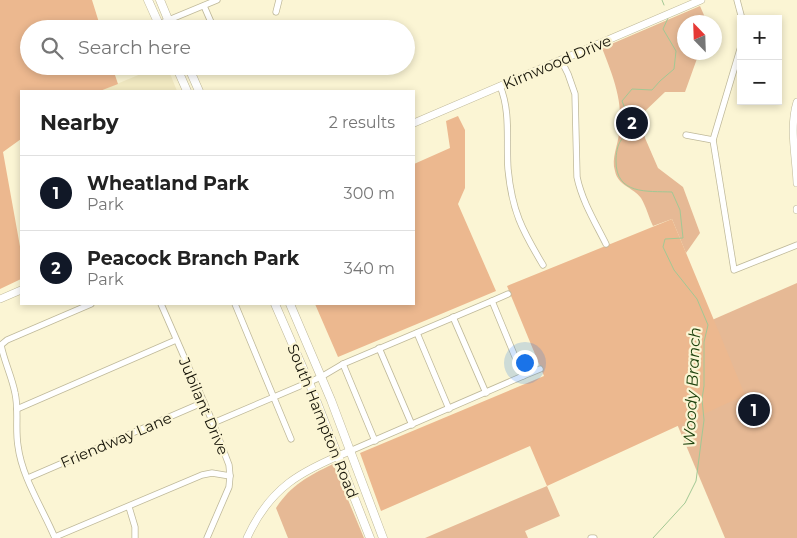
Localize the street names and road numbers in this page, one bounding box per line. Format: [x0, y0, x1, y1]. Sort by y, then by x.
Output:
street label: Kirnwood Drive [500, 31, 614, 93]
street label: South Hampton Road [283, 341, 363, 501]
street label: Jubilant Drive [175, 353, 233, 458]
street label: Friendway Lane [57, 408, 175, 472]

